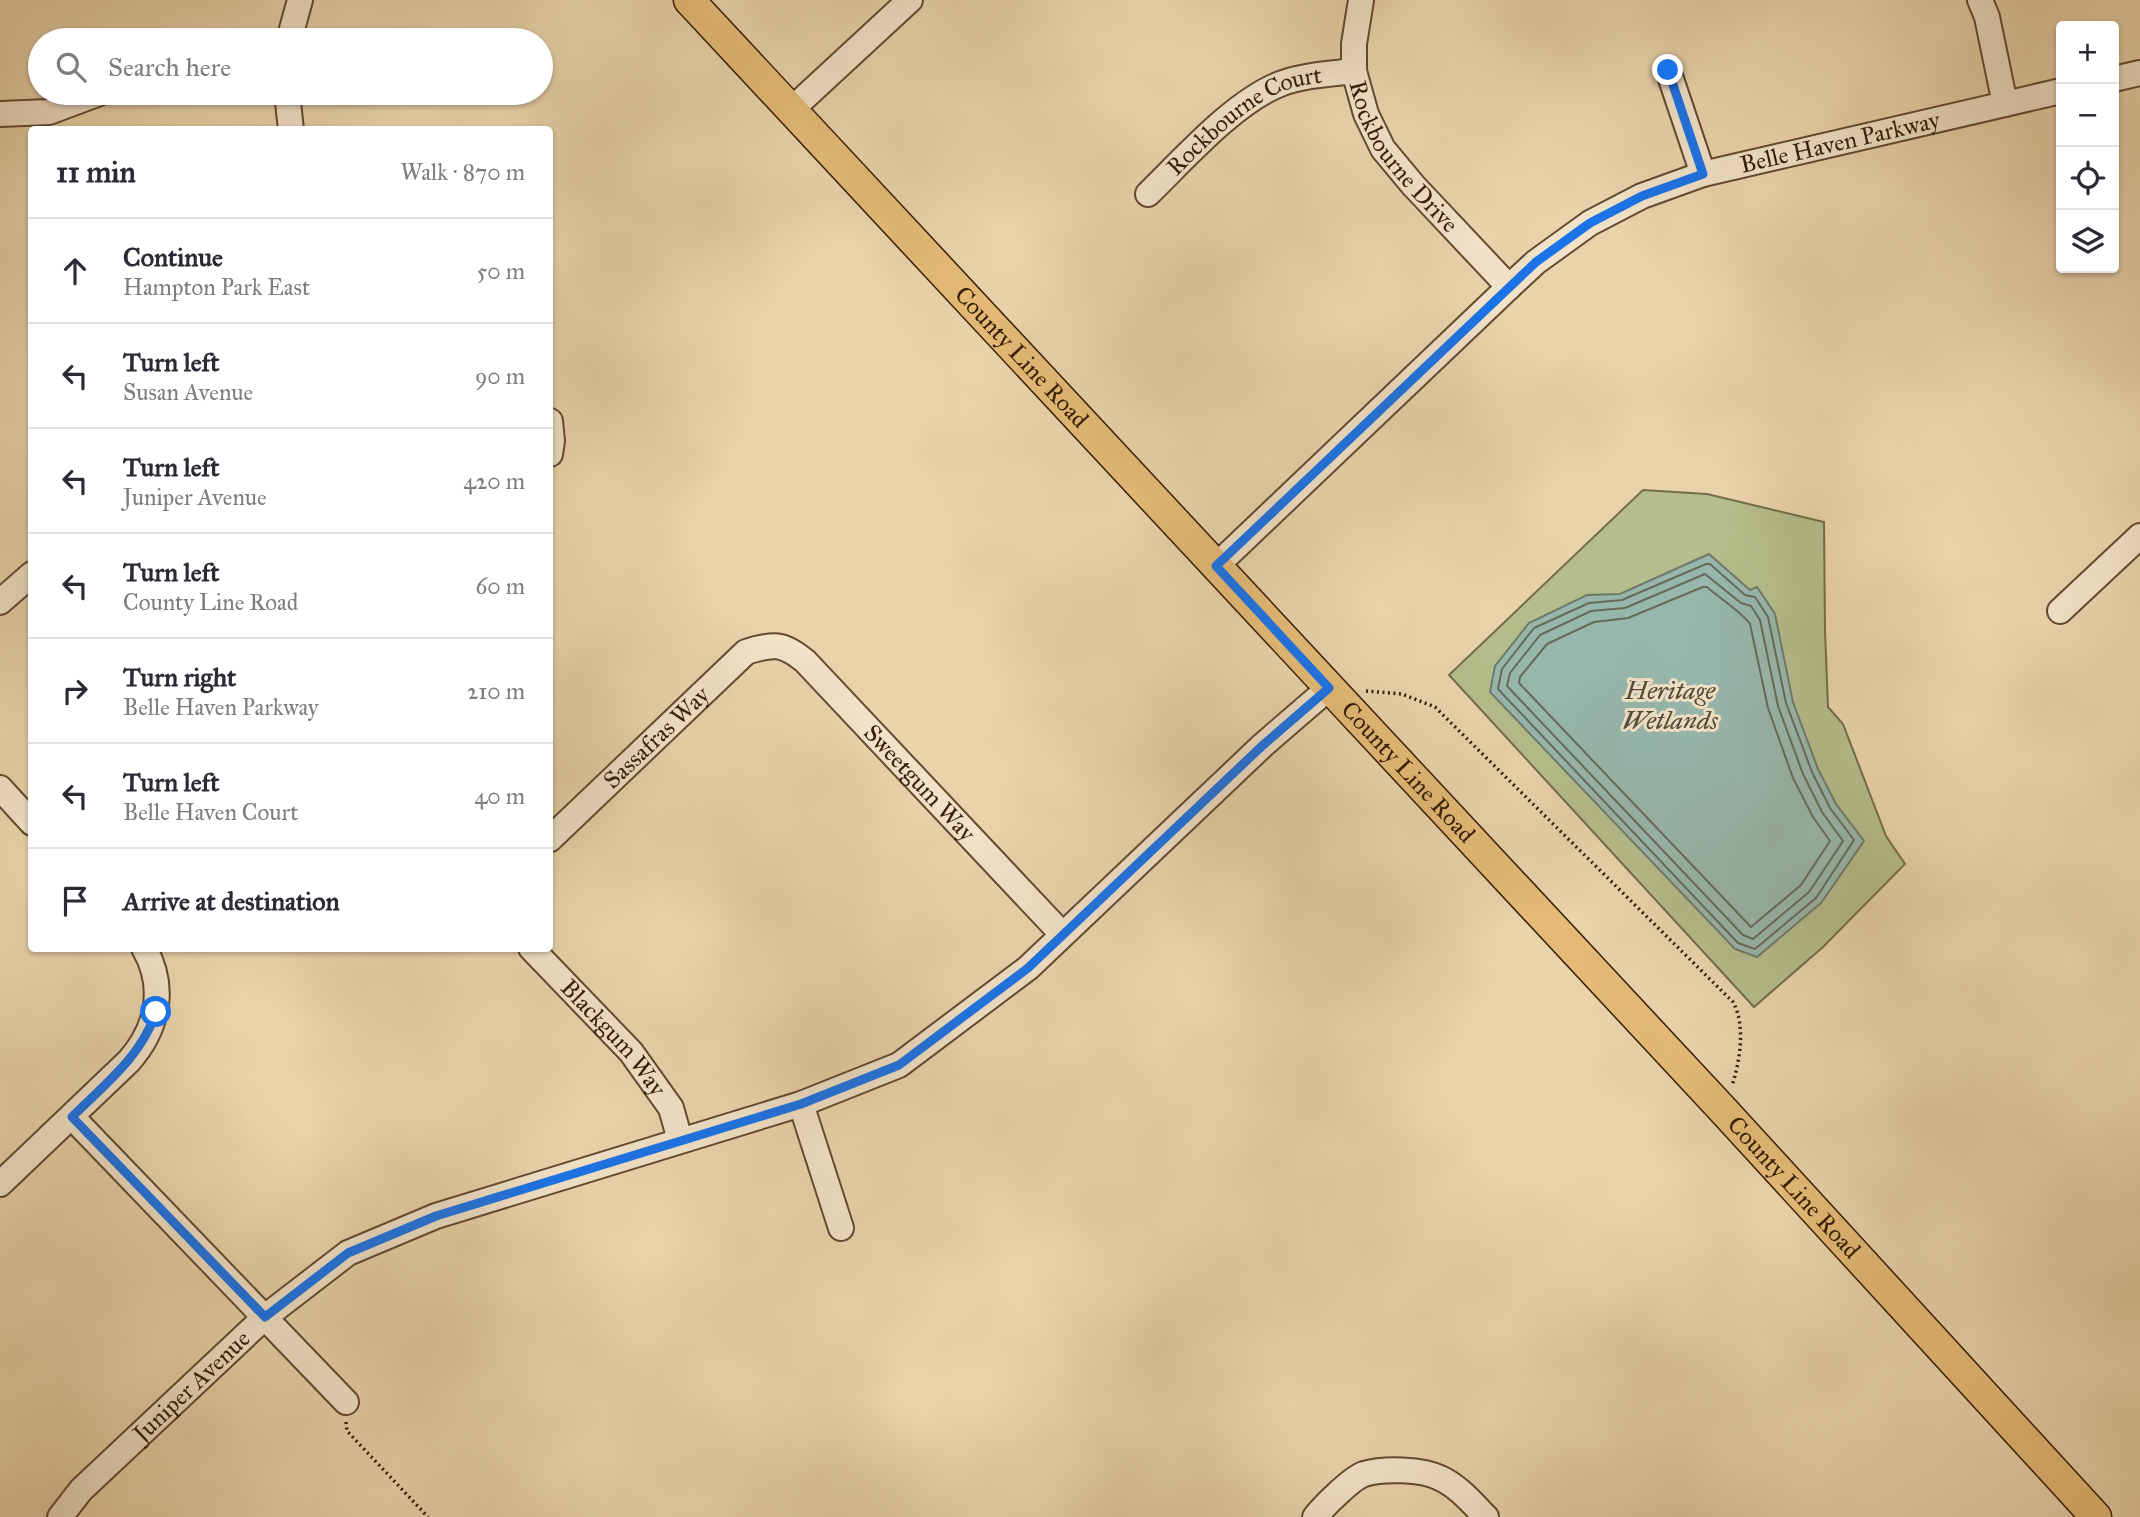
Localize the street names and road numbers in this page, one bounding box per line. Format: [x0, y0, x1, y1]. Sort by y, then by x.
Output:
street label: Rockbourne Court [1160, 60, 1324, 182]
street label: Rockbourne Drive [1342, 77, 1465, 239]
street label: Belle Haven Parkway [1737, 104, 1944, 180]
street label: County Line Road [948, 280, 1095, 434]
street label: Sassafras Way [597, 679, 716, 795]
street label: County Line Road [1335, 695, 1481, 849]
street label: Sweetgum Way [857, 718, 983, 848]
street label: Blackgum Way [554, 973, 673, 1103]
street label: County Line Road [1721, 1110, 1867, 1265]
street label: Juniper Avenue [125, 1324, 256, 1450]

